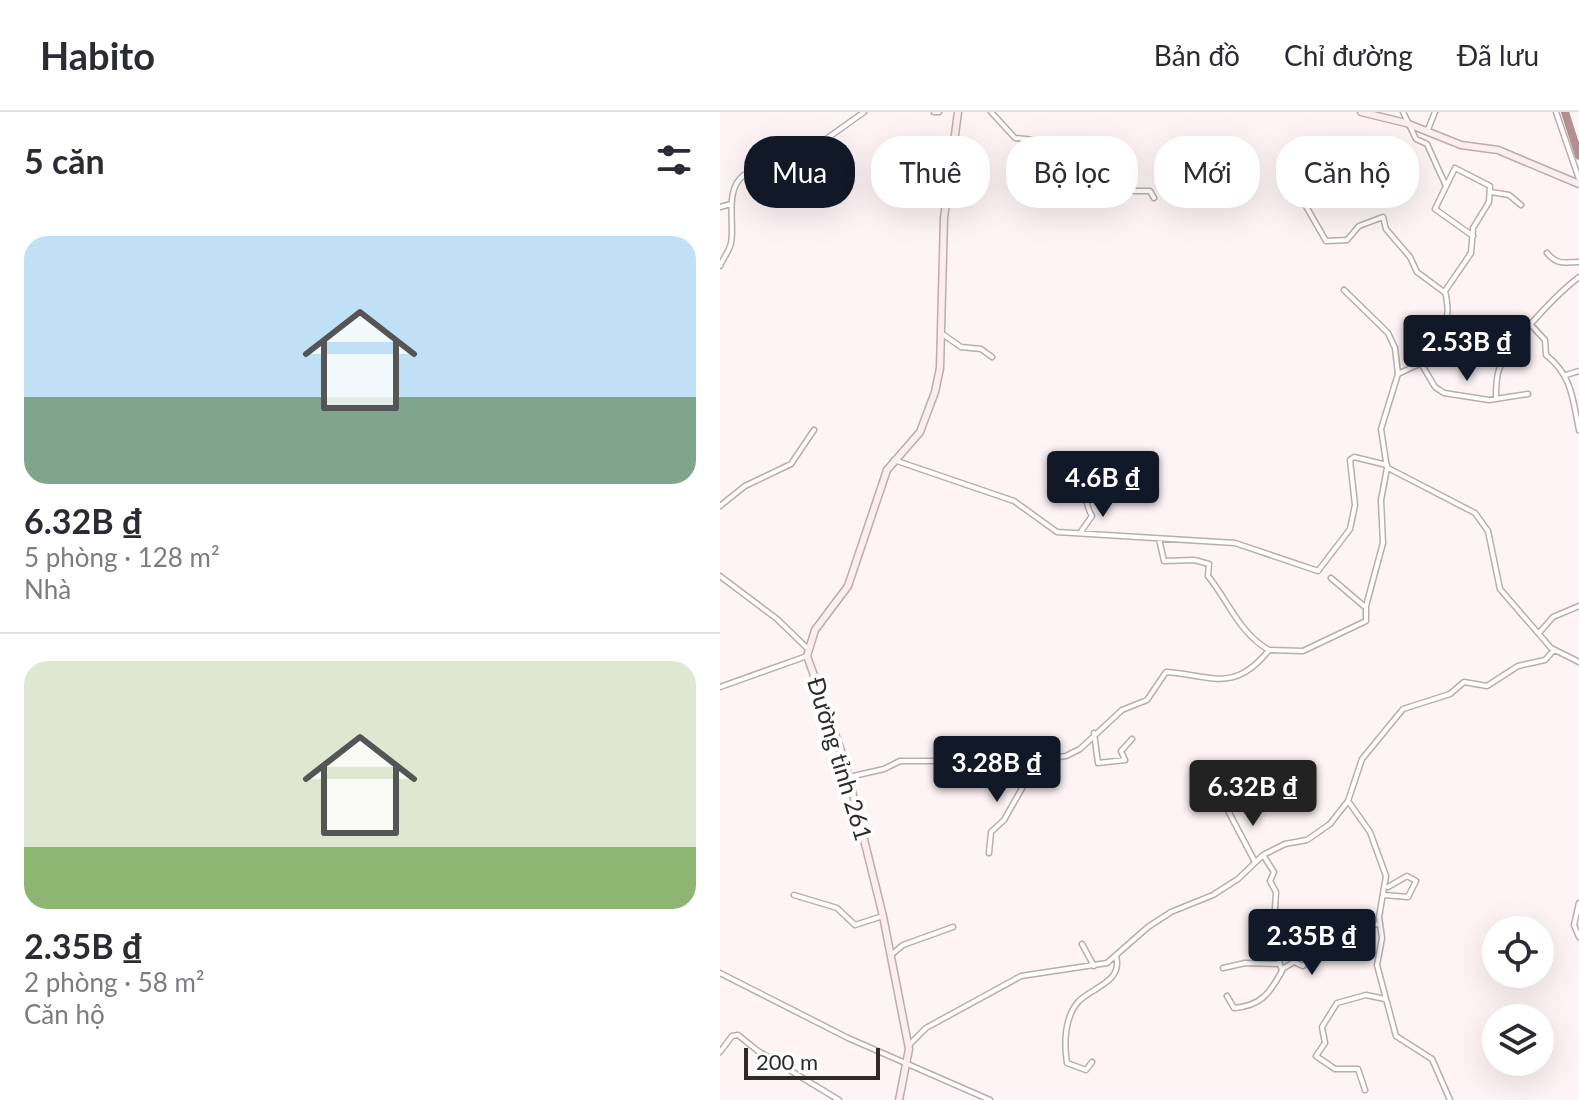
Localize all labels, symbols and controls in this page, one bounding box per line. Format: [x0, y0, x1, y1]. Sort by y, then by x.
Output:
text: Habito [40, 32, 155, 78]
text: Bản đồ [1154, 38, 1240, 72]
text: Chỉ đường [1284, 38, 1413, 72]
text: Đã lưu [1457, 38, 1539, 72]
chip: Mua [744, 136, 855, 208]
chip: Thuê [871, 136, 990, 208]
chip: Bộ lọc [1006, 136, 1138, 208]
chip: Mới [1154, 136, 1260, 208]
chip: Căn hộ [1276, 136, 1419, 208]
icon: filters [652, 138, 696, 182]
text: 5 căn [24, 140, 105, 181]
icon: home [288, 288, 432, 432]
pin: 2.53B ₫ [1393, 315, 1541, 383]
text: 2.53B ₫ [1422, 325, 1512, 357]
pin: 4.6B ₫ [1038, 451, 1168, 519]
text: 4.6B ₫ [1065, 461, 1141, 493]
text: 6.32B ₫ [24, 500, 143, 541]
text: 5 phòng · 128 m² [24, 541, 220, 573]
text: Nhà [24, 573, 71, 605]
street label: Đường tỉnh 261 [802, 673, 879, 844]
icon: home [288, 713, 432, 857]
pin: 3.28B ₫ [923, 736, 1071, 804]
text: 3.28B ₫ [952, 746, 1042, 778]
pin: 6.32B ₫ [1179, 760, 1327, 828]
text: 6.32B ₫ [1208, 770, 1298, 802]
pin: 2.35B ₫ [1238, 909, 1386, 977]
map controls [1482, 916, 1554, 1076]
button: locate [1482, 916, 1554, 988]
text: 2.35B ₫ [1267, 919, 1357, 951]
text: 2.35B ₫ [24, 925, 143, 966]
text: 2 phòng · 58 m² [24, 966, 205, 998]
text: Căn hộ [24, 998, 105, 1030]
button: layers [1482, 1004, 1554, 1076]
scale bar [744, 1044, 880, 1080]
text: 200 m [756, 1048, 818, 1075]

